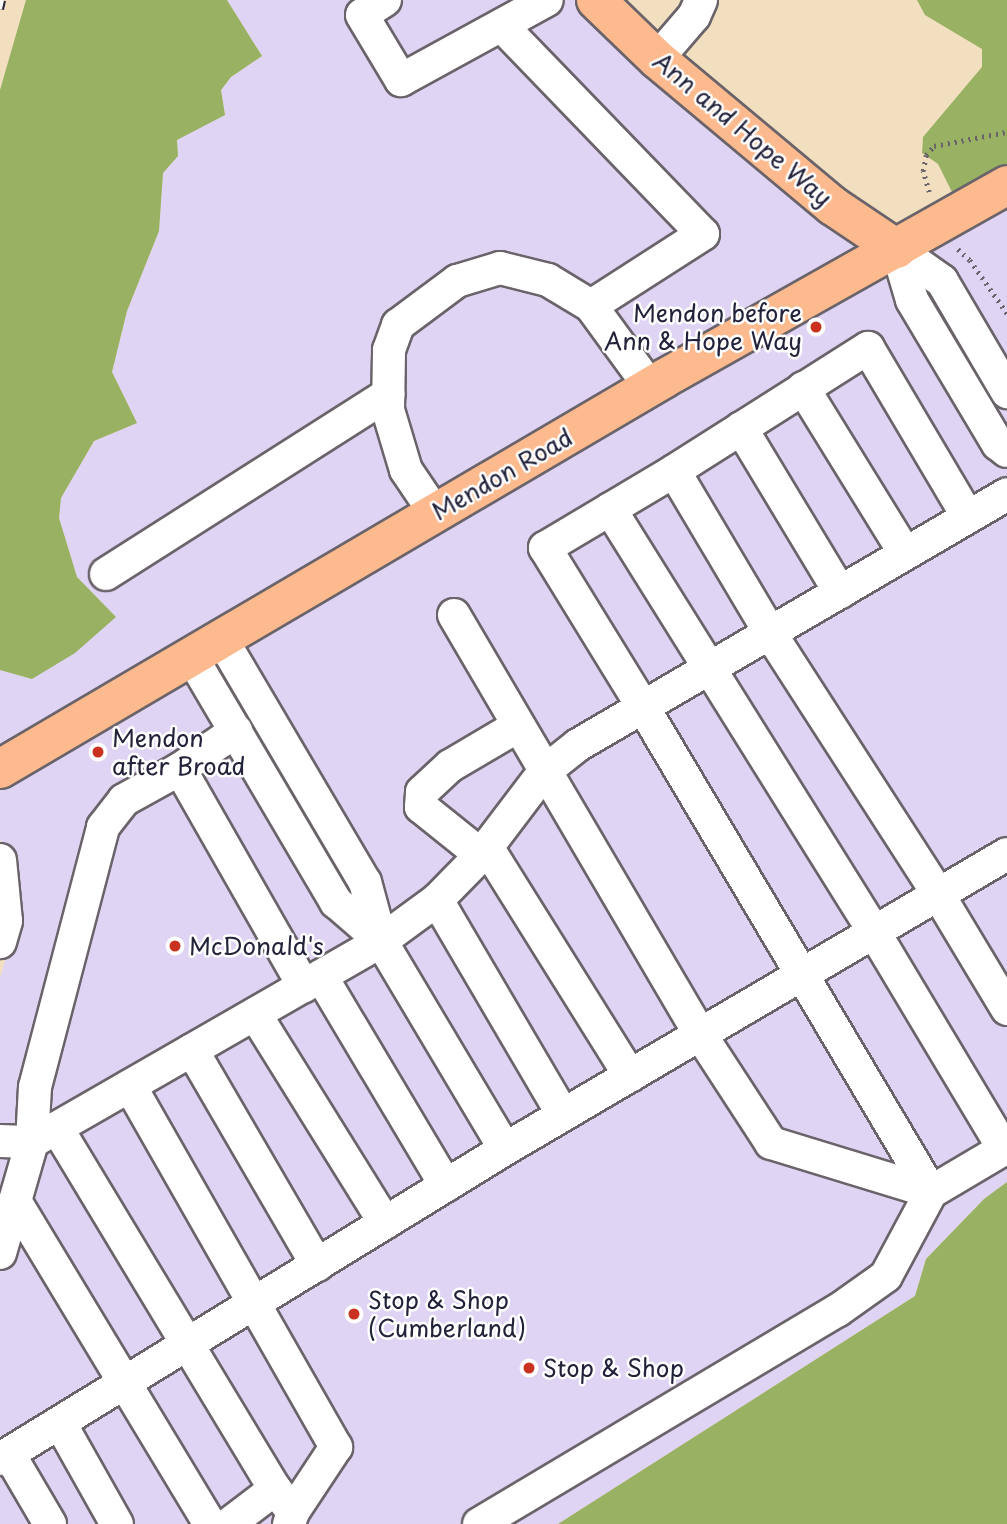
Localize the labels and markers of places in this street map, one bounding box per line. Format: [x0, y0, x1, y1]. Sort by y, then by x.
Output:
place label: Mendon before Ann & Hope Way [603, 299, 802, 355]
marker: Mendon before Ann & Hope Way [808, 319, 824, 335]
place label: Mendon after Broad [112, 724, 247, 780]
marker: Mendon after Broad [90, 744, 106, 760]
place label: McDonald's [189, 932, 324, 960]
marker: McDonald's [167, 938, 183, 954]
place label: Stop & Shop (Cumberland) [368, 1286, 526, 1342]
marker: Stop & Shop (Cumberland) [346, 1306, 362, 1322]
place label: Stop & Shop [543, 1354, 686, 1382]
marker: Stop & Shop [521, 1360, 537, 1376]

